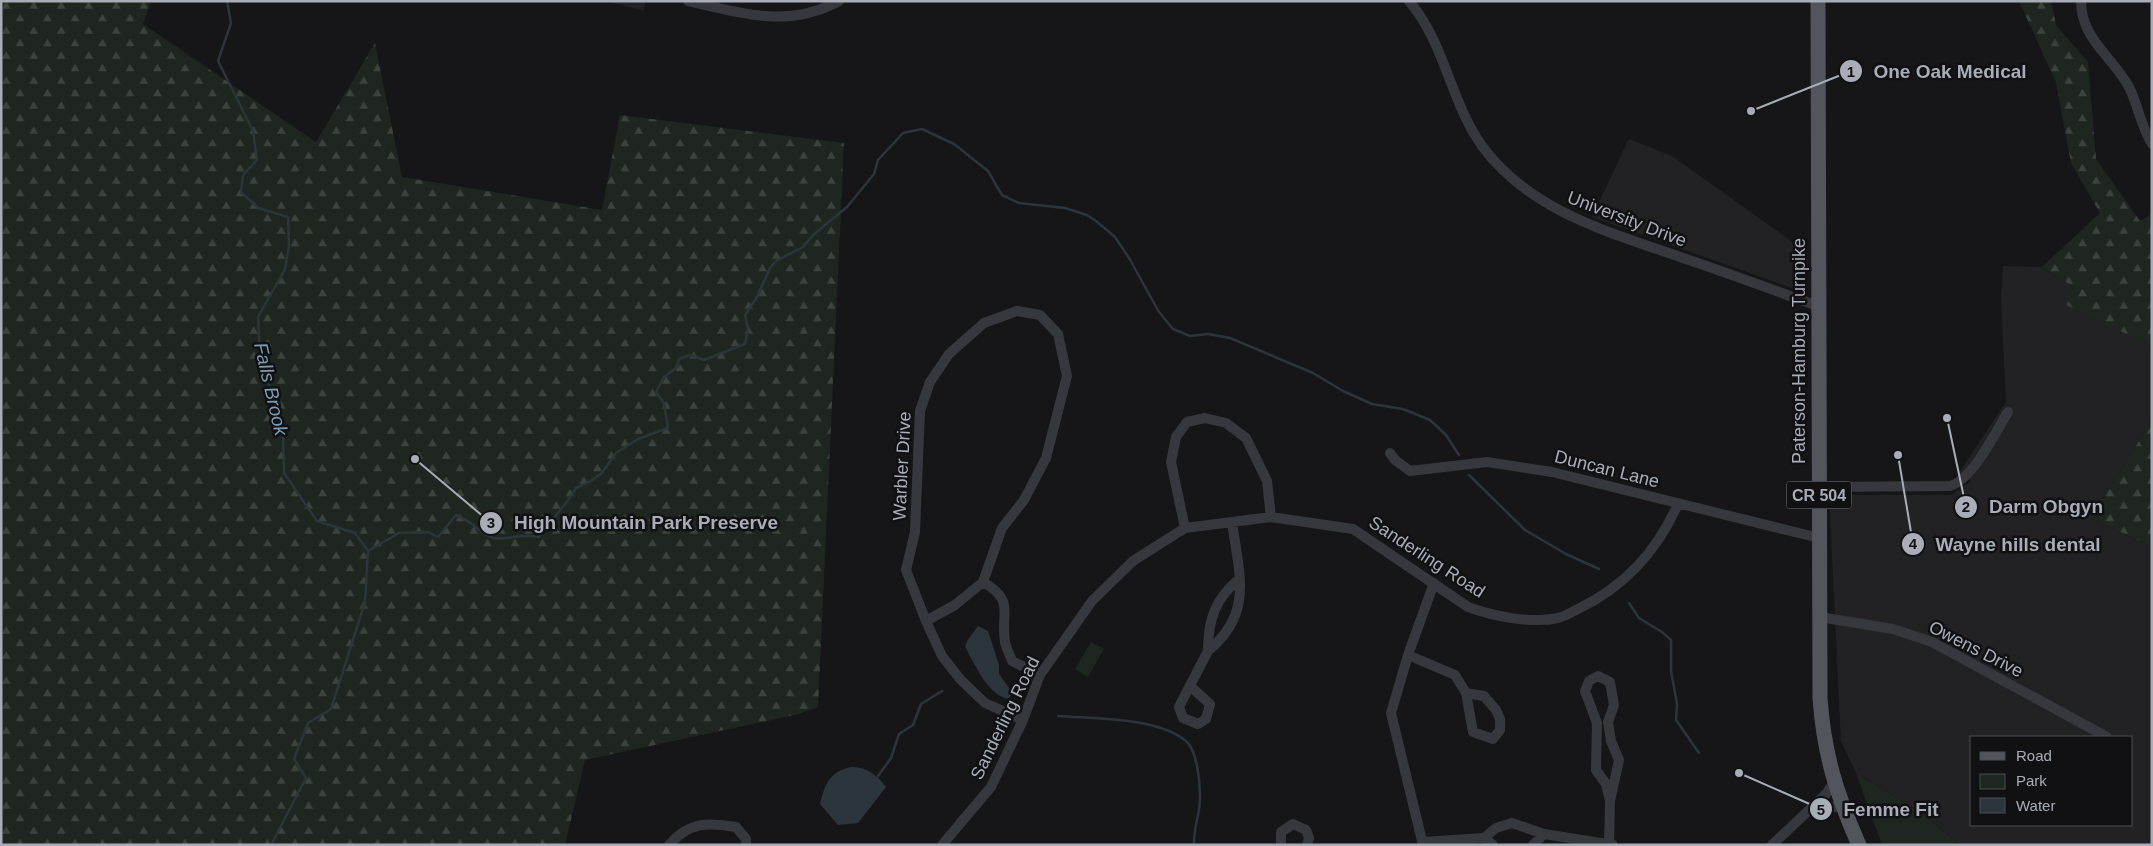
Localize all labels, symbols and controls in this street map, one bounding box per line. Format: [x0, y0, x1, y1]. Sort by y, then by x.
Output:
callout: One Oak Medical [1839, 54, 2037, 88]
text: One Oak Medical [1873, 61, 2027, 82]
text: 1 [1847, 63, 1855, 80]
street label: University Drive [1565, 187, 1689, 251]
street label: Paterson-Hamburg Turnpike [1789, 238, 1809, 464]
water label: Falls Brook [250, 340, 292, 439]
street label: Warbler Drive [889, 411, 915, 521]
street label: Duncan Lane [1553, 446, 1661, 492]
road number: CR 504 [1786, 482, 1852, 508]
callout: Darm Obgyn [1954, 490, 2113, 524]
text: Darm Obgyn [1989, 496, 2103, 517]
text: 2 [1962, 498, 1970, 515]
callout: High Mountain Park Preserve [479, 506, 788, 540]
text: High Mountain Park Preserve [514, 512, 778, 533]
street label: Sanderling Road [1365, 512, 1489, 602]
text: 3 [487, 514, 495, 531]
callout: Wayne hills dental [1901, 527, 2111, 561]
text: Wayne hills dental [1935, 534, 2101, 555]
text: 4 [1909, 535, 1918, 552]
street label: Owens Drive [1926, 617, 2026, 681]
street label: Sanderling Road [967, 653, 1043, 783]
legend [1970, 736, 2133, 826]
text: Road [2016, 747, 2052, 764]
text: Park [2016, 772, 2047, 789]
callout: Femme Fit [1808, 792, 1948, 826]
text: Water [2016, 797, 2055, 814]
text: Femme Fit [1843, 799, 1939, 820]
text: 5 [1817, 801, 1825, 818]

